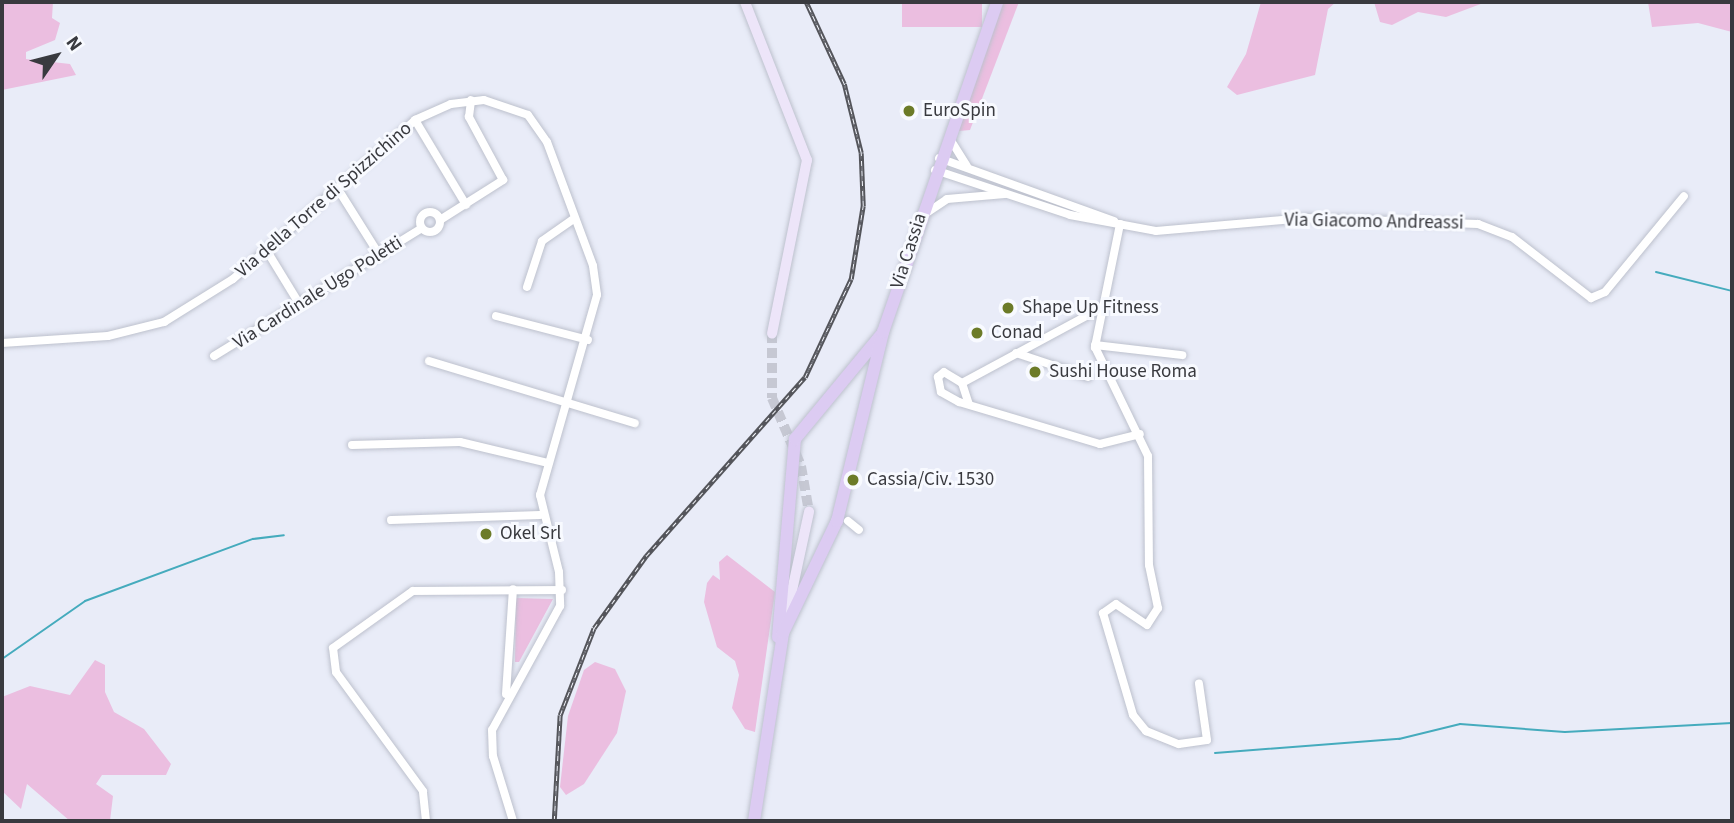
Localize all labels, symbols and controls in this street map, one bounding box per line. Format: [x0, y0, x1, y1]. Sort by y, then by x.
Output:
north arrow [21, 21, 91, 91]
text: N [59, 31, 88, 57]
place label: EuroSpin [923, 100, 996, 122]
marker: EuroSpin [901, 103, 917, 119]
street label: Via della Torre di Spizzichino [231, 117, 417, 283]
street label: Via Giacomo Andreassi [1284, 209, 1464, 235]
street label: Via Cassia [886, 210, 932, 292]
street label: Via Cardinale Ugo Poletti [229, 232, 407, 354]
place label: Shape Up Fitness [1022, 297, 1159, 319]
marker: Shape Up Fitness [1000, 300, 1016, 316]
place label: Conad [991, 322, 1043, 344]
marker: Conad [969, 325, 985, 341]
place label: Sushi House Roma [1049, 361, 1197, 383]
marker: Sushi House Roma [1027, 364, 1043, 380]
place label: Cassia/Civ. 1530 [867, 469, 994, 491]
marker: Cassia/Civ. 1530 [845, 472, 861, 488]
place label: Okel Srl [500, 523, 561, 545]
marker: Okel Srl [478, 526, 494, 542]

